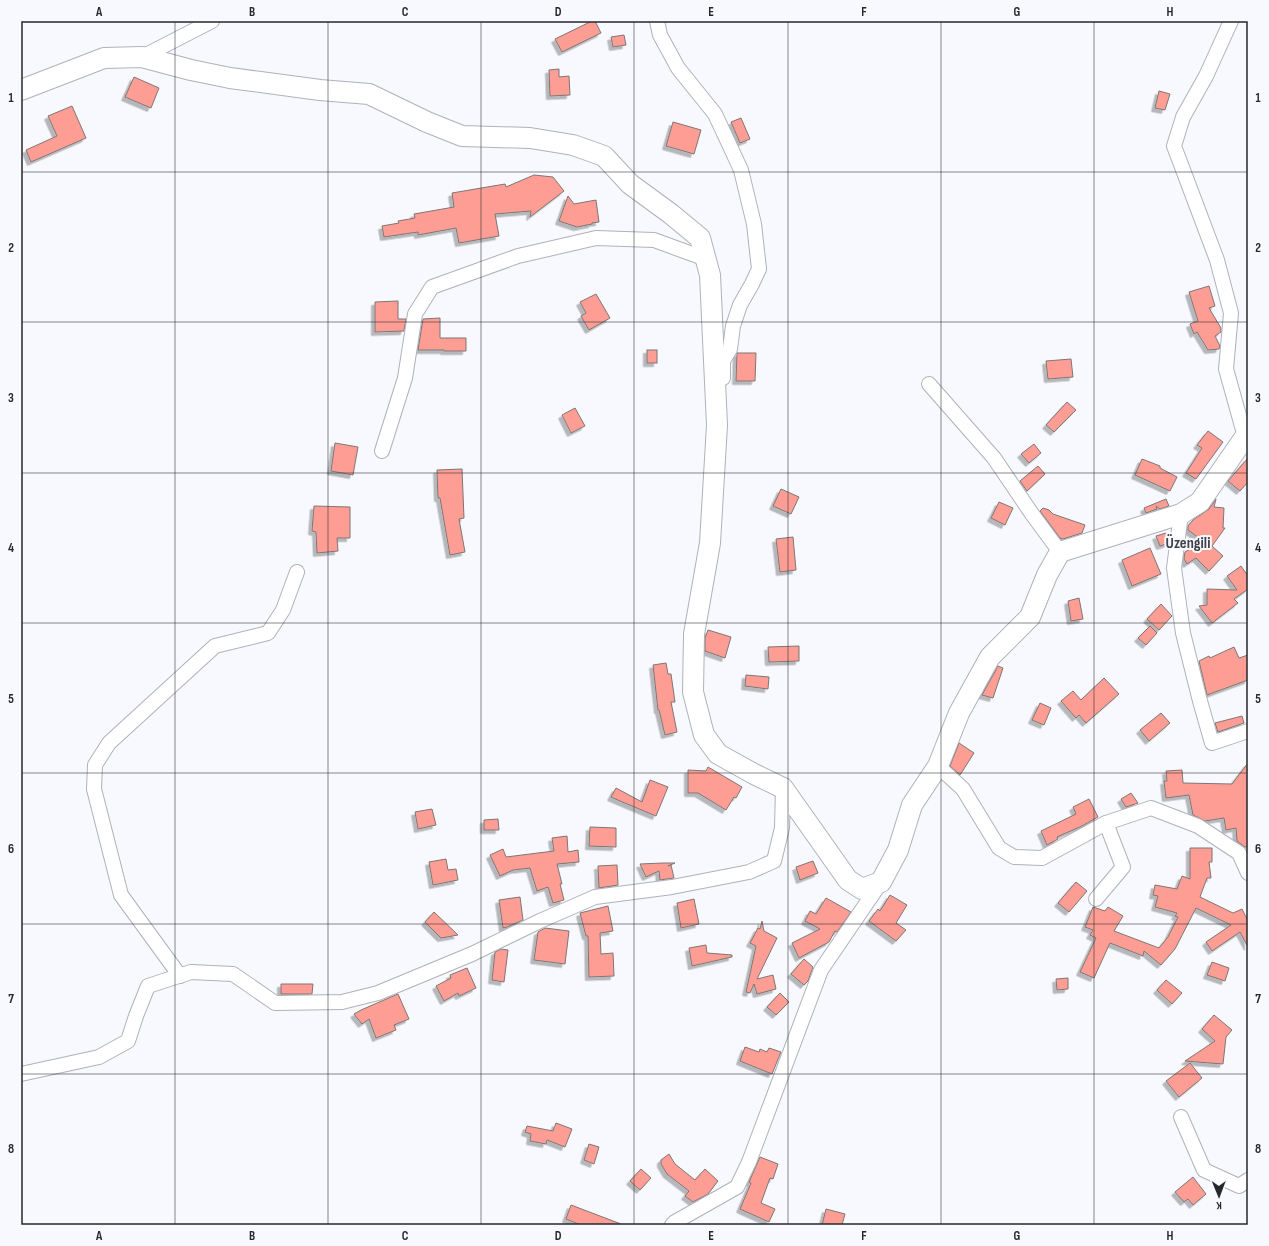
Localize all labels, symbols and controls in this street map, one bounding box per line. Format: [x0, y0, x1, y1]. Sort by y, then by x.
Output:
text: A [95, 4, 103, 20]
text: B [249, 4, 255, 20]
text: C [402, 4, 409, 20]
text: D [555, 4, 562, 20]
text: E [708, 4, 714, 20]
text: F [861, 4, 867, 20]
text: G [1014, 4, 1021, 20]
text: H [1167, 4, 1174, 20]
text: 1 [8, 90, 14, 106]
text: 1 [1255, 90, 1261, 106]
text: 2 [8, 240, 14, 256]
text: 2 [1255, 240, 1261, 256]
text: 3 [8, 390, 14, 406]
text: 3 [1255, 390, 1261, 406]
district label: Üzengili [1166, 534, 1210, 553]
text: 4 [8, 540, 14, 556]
text: 4 [1255, 540, 1261, 556]
text: 5 [8, 691, 14, 707]
text: 5 [1255, 691, 1261, 707]
text: 6 [8, 841, 14, 857]
text: 6 [1255, 841, 1261, 857]
text: 7 [8, 991, 14, 1007]
text: 7 [1255, 991, 1261, 1007]
text: 8 [8, 1141, 14, 1157]
text: 8 [1255, 1141, 1261, 1157]
north arrow [1199, 1176, 1239, 1216]
text: K [1216, 1199, 1222, 1212]
text: A [95, 1228, 103, 1244]
text: B [249, 1228, 255, 1244]
text: C [402, 1228, 409, 1244]
text: D [555, 1228, 562, 1244]
text: E [708, 1228, 714, 1244]
text: F [861, 1228, 867, 1244]
text: G [1014, 1228, 1021, 1244]
text: H [1167, 1228, 1174, 1244]

